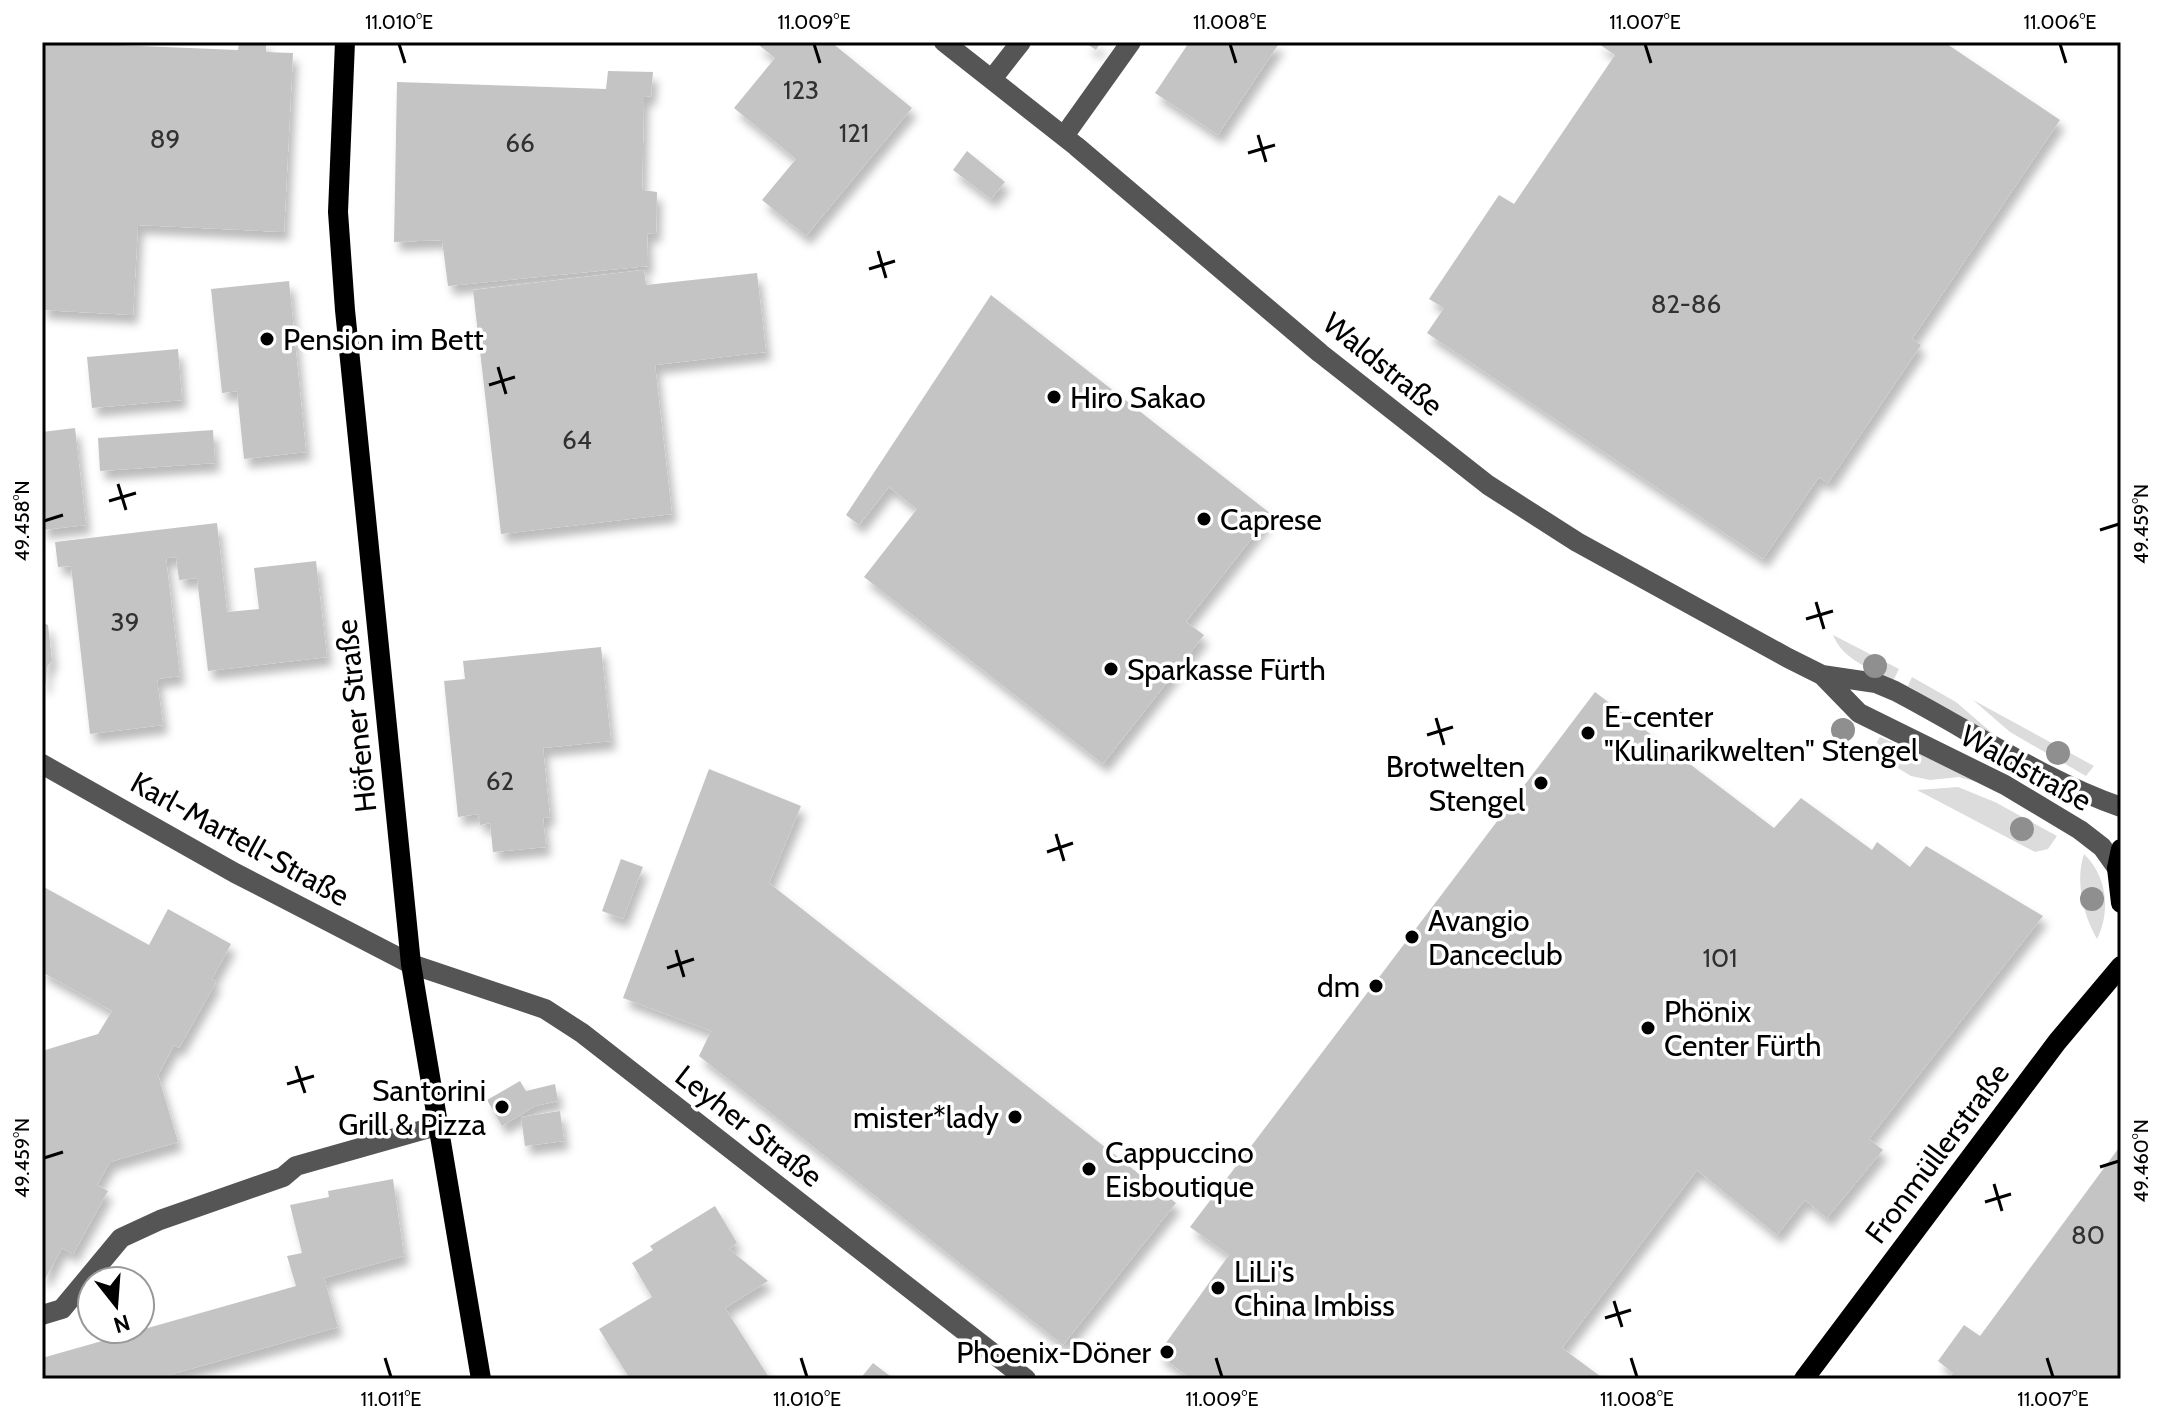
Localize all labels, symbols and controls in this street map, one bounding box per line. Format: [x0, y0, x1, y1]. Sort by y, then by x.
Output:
text: 11.010°E [365, 10, 433, 34]
text: 11.009°E [777, 10, 851, 34]
text: 11.008°E [1193, 10, 1267, 34]
text: 11.007°E [1609, 10, 1681, 34]
text: 11.006°E [2024, 10, 2096, 34]
house number: 123 [783, 74, 819, 106]
house number: 121 [839, 117, 869, 149]
house number: 89 [150, 123, 180, 155]
house number: 66 [505, 127, 535, 159]
house number: 82-86 [1651, 288, 1721, 320]
street label: Waldstraße [1315, 304, 1451, 424]
place label: Pension im Bett [283, 321, 484, 358]
marker: Pension im Bett [258, 330, 276, 348]
place label: Hiro Sakao [1070, 379, 1206, 416]
marker: Hiro Sakao [1045, 388, 1063, 406]
house number: 64 [562, 424, 592, 456]
text: 49.458°N [10, 480, 34, 562]
text: 49.459°N [2129, 484, 2153, 564]
place label: Caprese [1220, 501, 1322, 538]
marker: Caprese [1195, 510, 1213, 528]
house number: 39 [111, 606, 139, 638]
street label: Höfener Straße [327, 618, 385, 814]
place label: Sparkasse Fürth [1127, 651, 1326, 688]
marker: Sparkasse Fürth [1102, 660, 1120, 678]
place label: E-center "Kulinarikwelten" Stengel [1604, 698, 1918, 769]
street label: Waldstraße [1954, 717, 2098, 819]
marker: E-center "Kulinarikwelten" Stengel [1579, 724, 1597, 742]
place label: Brotwelten Stengel [1386, 748, 1525, 819]
street label: Karl-Martell-Straße [124, 764, 356, 914]
house number: 62 [486, 765, 514, 797]
marker: Brotwelten Stengel [1532, 774, 1550, 792]
place label: Avangio Danceclub [1428, 902, 1563, 973]
marker: Avangio Danceclub [1403, 928, 1421, 946]
house number: 101 [1702, 942, 1738, 974]
place label: dm [1317, 968, 1360, 1005]
marker: dm [1367, 977, 1385, 995]
place label: Phönix Center Fürth [1664, 993, 1822, 1064]
marker: Phönix Center Fürth [1639, 1019, 1657, 1037]
street label: Fronmüllerstraße [1857, 1055, 2017, 1251]
street label: Leyher Straße [668, 1057, 830, 1195]
place label: Santorini Grill & Pizza [338, 1072, 487, 1143]
marker: Santorini Grill & Pizza [493, 1098, 511, 1116]
place label: mister*lady [853, 1099, 999, 1136]
marker: mister*lady [1006, 1108, 1024, 1126]
text: 49.459°N [10, 1118, 34, 1198]
text: 49.460°N [2129, 1119, 2153, 1203]
place label: Cappuccino Eisboutique [1105, 1134, 1254, 1205]
marker: Cappuccino Eisboutique [1080, 1160, 1098, 1178]
house number: 80 [2071, 1219, 2105, 1251]
place label: LiLi's China Imbiss [1234, 1253, 1395, 1324]
north arrow [76, 1265, 156, 1345]
marker: LiLi's China Imbiss [1209, 1279, 1227, 1297]
text: N [110, 1308, 133, 1339]
place label: Phoenix-Döner [956, 1334, 1152, 1371]
marker: Phoenix-Döner [1158, 1343, 1176, 1361]
text: 11.011°E [361, 1387, 421, 1411]
text: 11.010°E [773, 1387, 841, 1411]
text: 11.009°E [1185, 1387, 1259, 1411]
text: 11.008°E [1600, 1387, 1674, 1411]
text: 11.007°E [2017, 1387, 2089, 1411]

